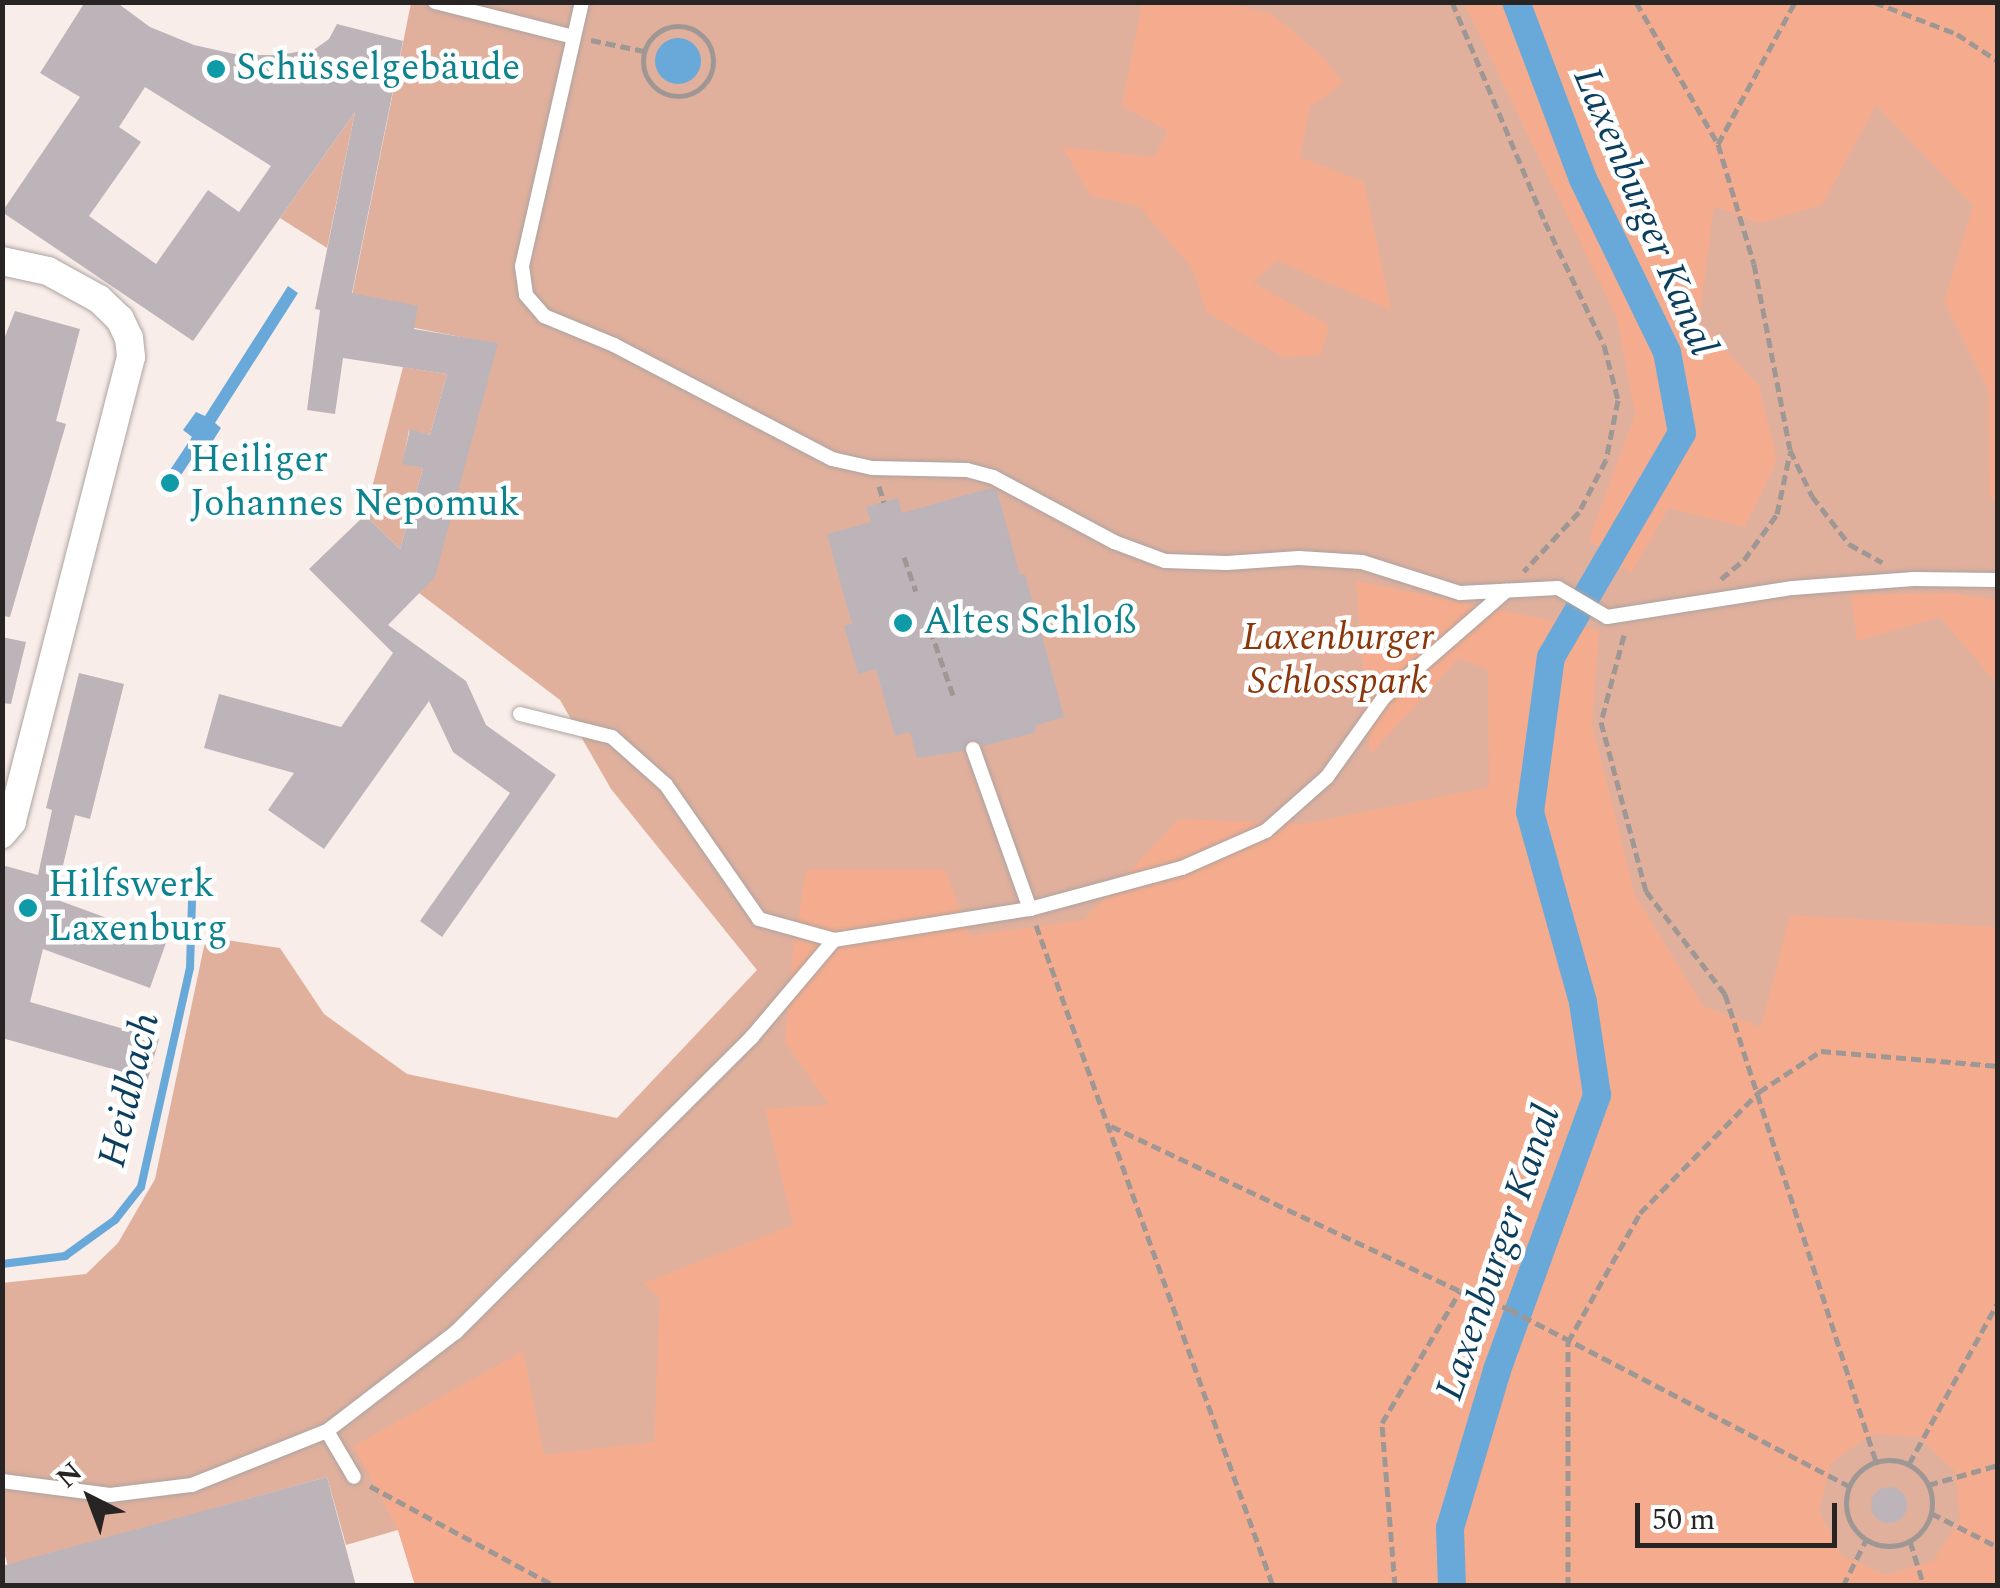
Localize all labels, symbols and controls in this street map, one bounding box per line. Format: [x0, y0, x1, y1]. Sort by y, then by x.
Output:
place label: Schüsselgebäude [236, 46, 520, 92]
marker: Schüsselgebäude [205, 58, 227, 80]
water label: Laxenburger Kanal [1562, 61, 1726, 363]
place label: Heiliger Johannes Nepomuk [190, 438, 520, 528]
marker: Heiliger Johannes Nepomuk [159, 472, 181, 494]
place label: Altes Schloß [923, 600, 1136, 646]
marker: Altes Schloß [892, 612, 914, 634]
park label: Laxenburger Schlosspark [1242, 616, 1434, 706]
place label: Hilfswerk Laxenburg [48, 863, 227, 952]
marker: Hilfswerk Laxenburg [17, 897, 39, 919]
water label: Heidbach [89, 1008, 171, 1172]
water label: Laxenburger Kanal [1426, 1099, 1572, 1407]
north arrow [40, 1448, 140, 1548]
text: N [47, 1452, 92, 1499]
scale bar [1640, 1483, 1842, 1545]
text: 50 m [1652, 1497, 1715, 1543]

